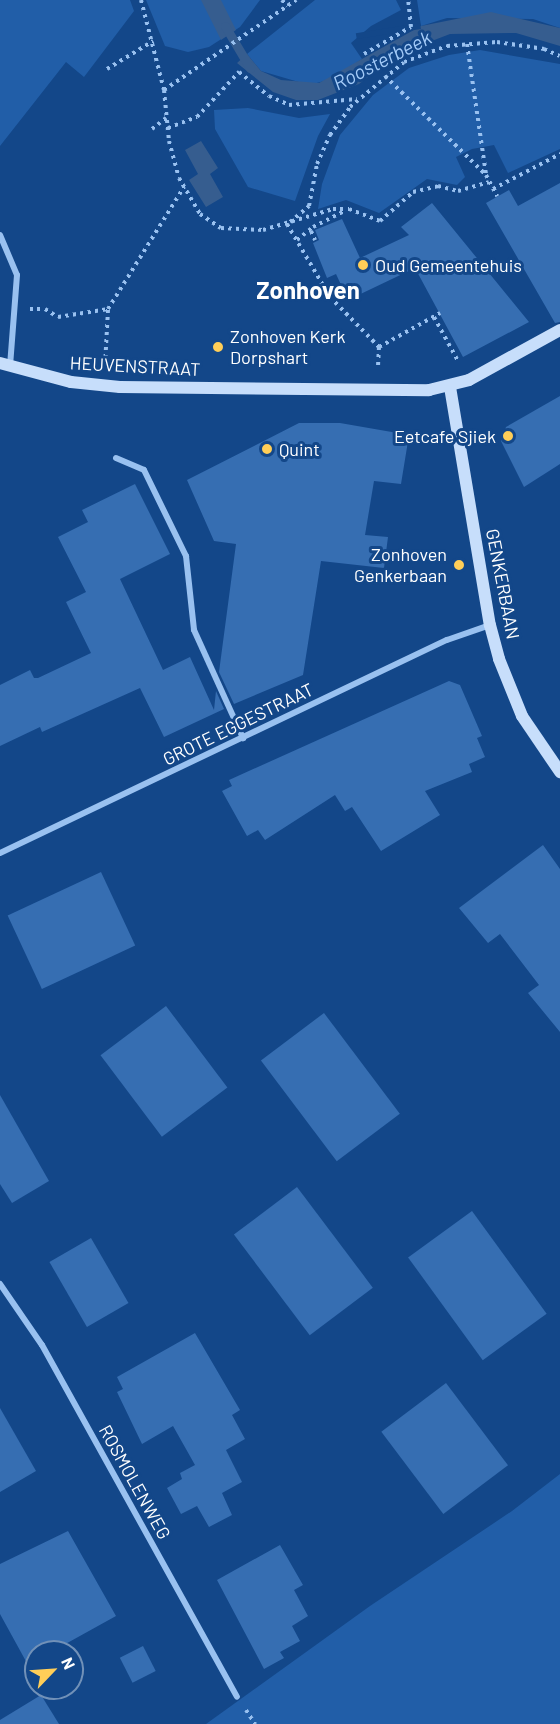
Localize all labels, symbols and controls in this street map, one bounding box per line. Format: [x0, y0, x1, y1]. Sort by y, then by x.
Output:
water label: Roosterbeek [329, 25, 435, 95]
place label: Oud Gemeentehuis [375, 254, 522, 276]
marker: Oud Gemeentehuis [356, 258, 370, 272]
district label: Zonhoven [256, 276, 360, 304]
place label: Zonhoven Kerk Dorpshart [230, 326, 345, 368]
marker: Zonhoven Kerk Dorpshart [211, 340, 225, 354]
street label: HEUVENSTRAAT [69, 352, 201, 380]
place label: Eetcafe Sjiek [394, 425, 496, 447]
marker: Eetcafe Sjiek [501, 429, 515, 443]
place label: Quint [279, 438, 320, 460]
marker: Quint [260, 442, 274, 456]
street label: GENKERBAAN [482, 527, 524, 641]
place label: Zonhoven Genkerbaan [354, 544, 447, 586]
marker: Zonhoven Genkerbaan [452, 558, 466, 572]
street label: GROTE EGGESTRAAT [159, 678, 317, 770]
street label: ROSMOLENWEG [95, 1421, 175, 1543]
north arrow [24, 1640, 84, 1700]
text: N [58, 1654, 80, 1672]

